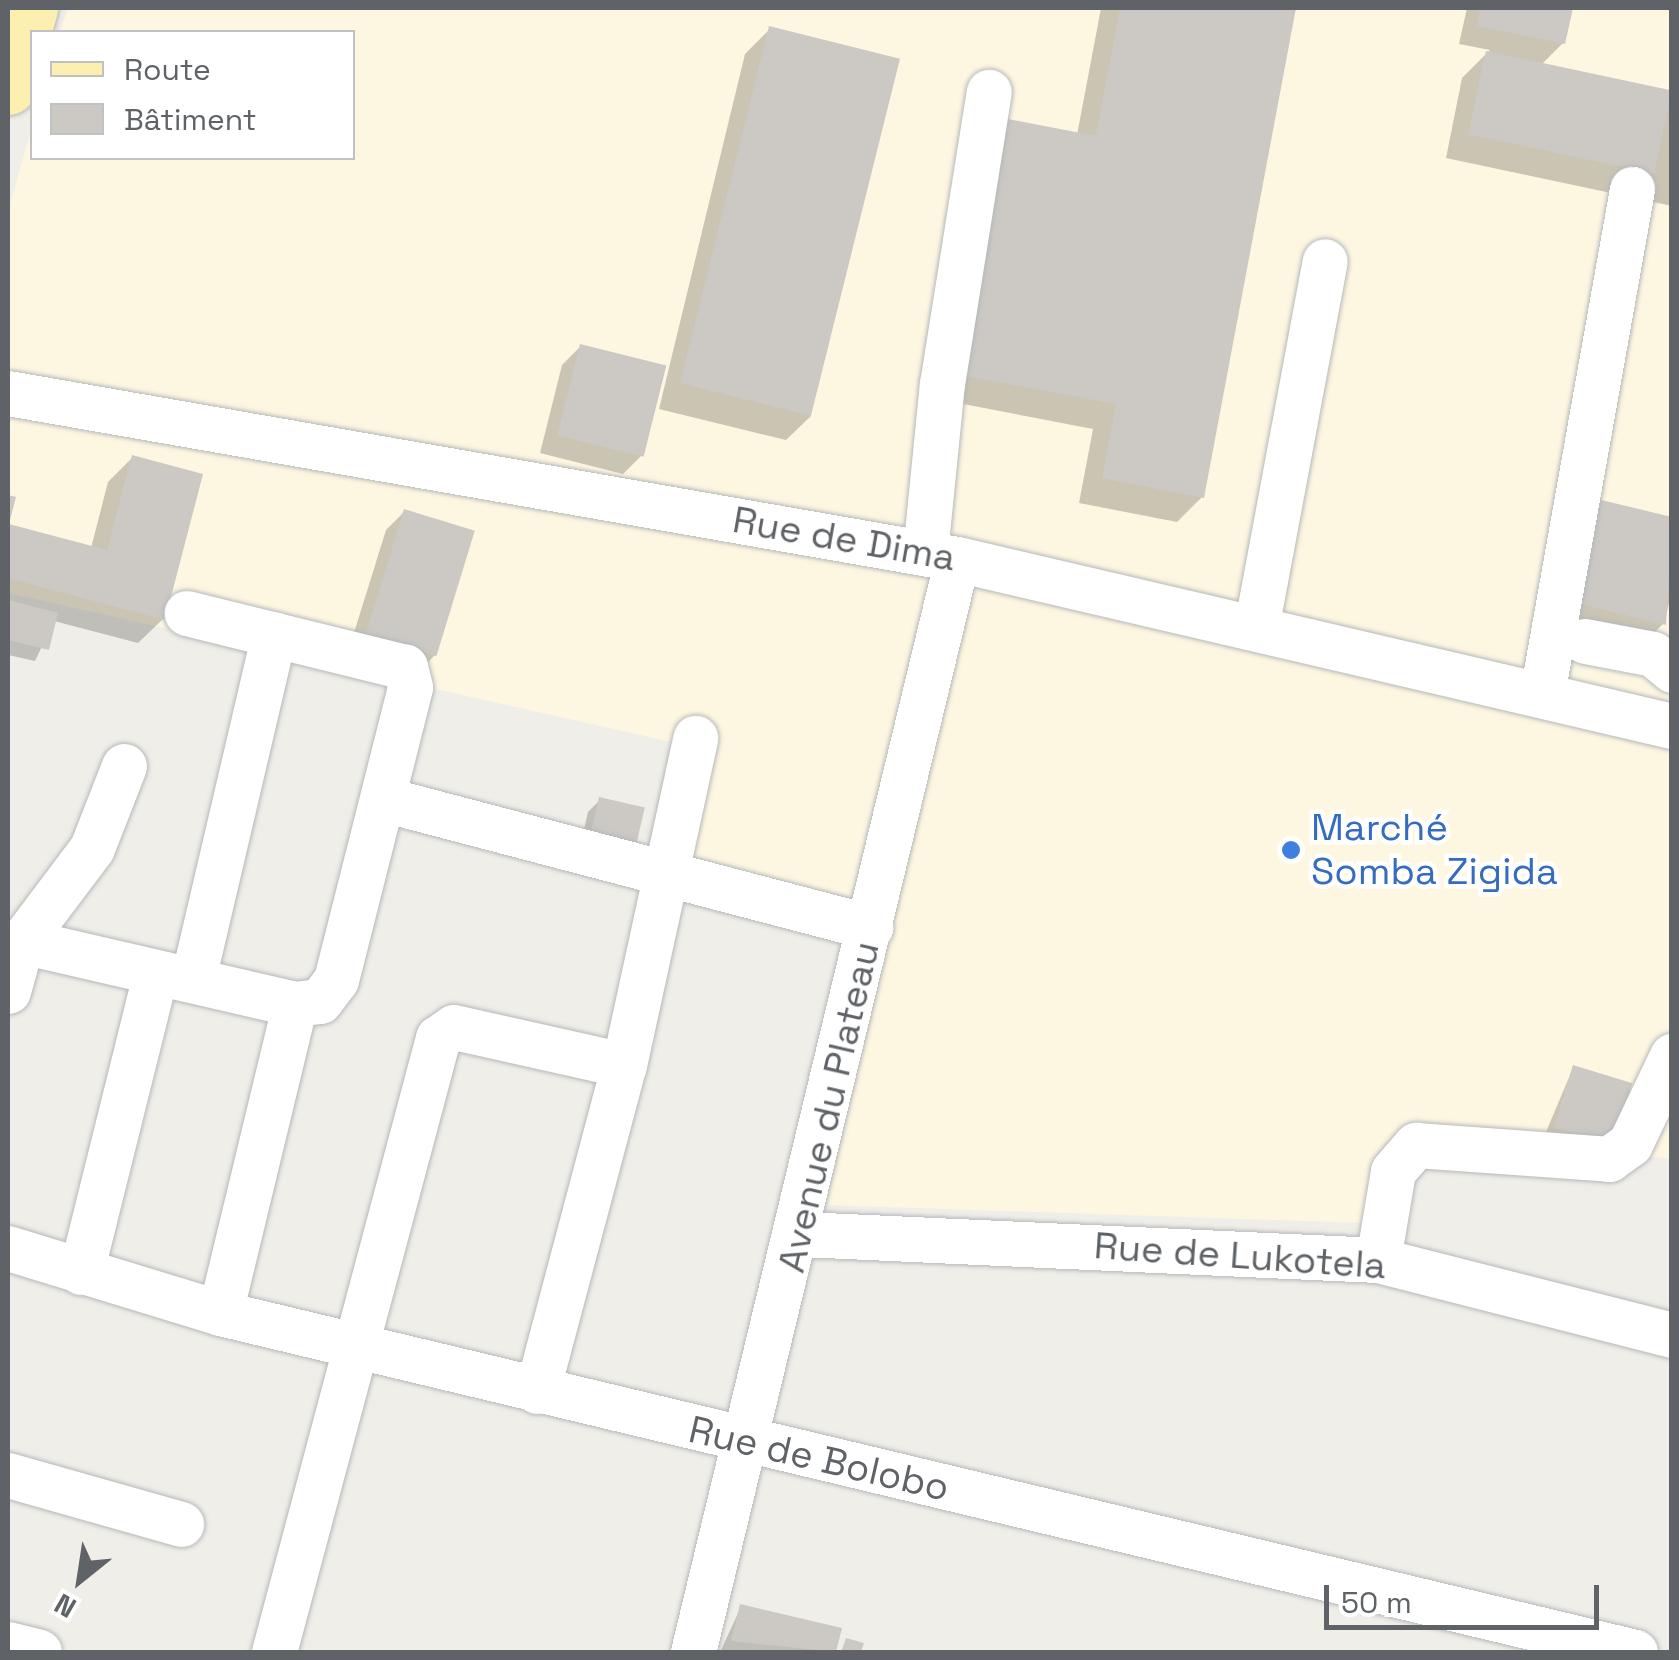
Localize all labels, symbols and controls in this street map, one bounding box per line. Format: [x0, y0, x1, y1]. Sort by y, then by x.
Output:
legend [30, 30, 355, 160]
text: Route [124, 50, 211, 89]
text: Bâtiment [124, 100, 257, 139]
street label: Rue de Dima [729, 497, 959, 581]
place label: Marché Somba Zigida [1311, 805, 1558, 894]
marker: Marché Somba Zigida [1280, 839, 1302, 861]
street label: Avenue du Plateau [769, 937, 889, 1277]
street label: Rue de Lukotela [1092, 1223, 1388, 1289]
street label: Rue de Bolobo [684, 1407, 954, 1511]
north arrow [30, 1530, 130, 1630]
scale bar [1329, 1565, 1604, 1627]
text: 50 m [1341, 1583, 1412, 1622]
text: N [48, 1586, 82, 1626]

